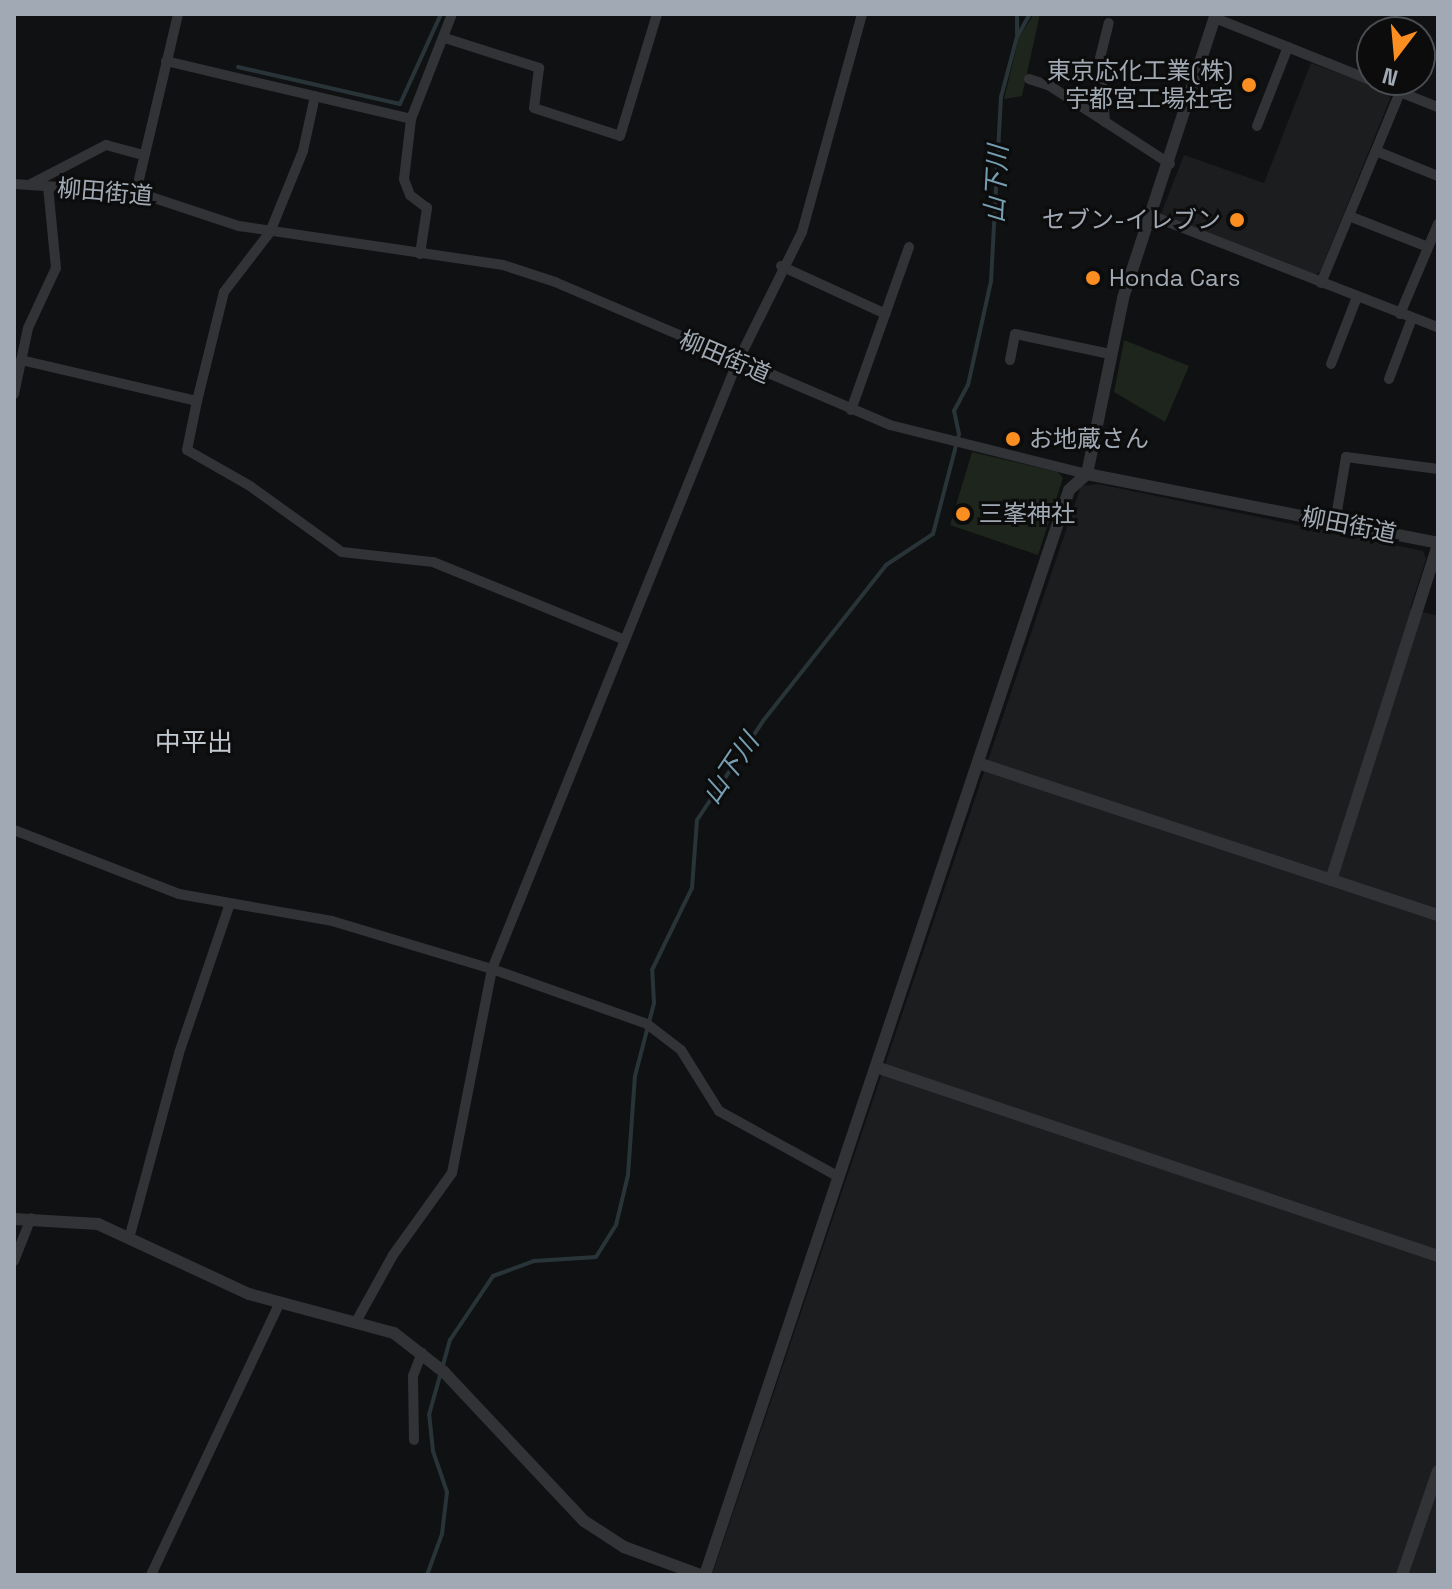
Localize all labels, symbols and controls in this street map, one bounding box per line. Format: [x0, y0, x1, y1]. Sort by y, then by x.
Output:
north arrow [1356, 16, 1436, 96]
place label: 東京応化工業(株) 宇都宮工場社宅 [1047, 57, 1233, 113]
text: N [1379, 62, 1401, 93]
marker: 東京応化工業(株) 宇都宮工場社宅 [1240, 76, 1258, 94]
water label: 山下川 [979, 144, 1015, 224]
street label: 柳田街道 [56, 173, 154, 211]
place label: セブン-イレブン [1042, 206, 1221, 234]
marker: セブン-イレブン [1228, 211, 1246, 229]
place label: Honda Cars [1109, 264, 1240, 292]
marker: Honda Cars [1084, 269, 1102, 287]
street label: 柳田街道 [675, 325, 775, 389]
place label: お地蔵さん [1029, 425, 1149, 453]
marker: お地蔵さん [1004, 430, 1022, 448]
place label: 三峯神社 [979, 500, 1075, 528]
street label: 柳田街道 [1299, 502, 1399, 548]
marker: 三峯神社 [954, 505, 972, 523]
district label: 中平出 [155, 727, 233, 759]
water label: 山下川 [696, 728, 766, 810]

